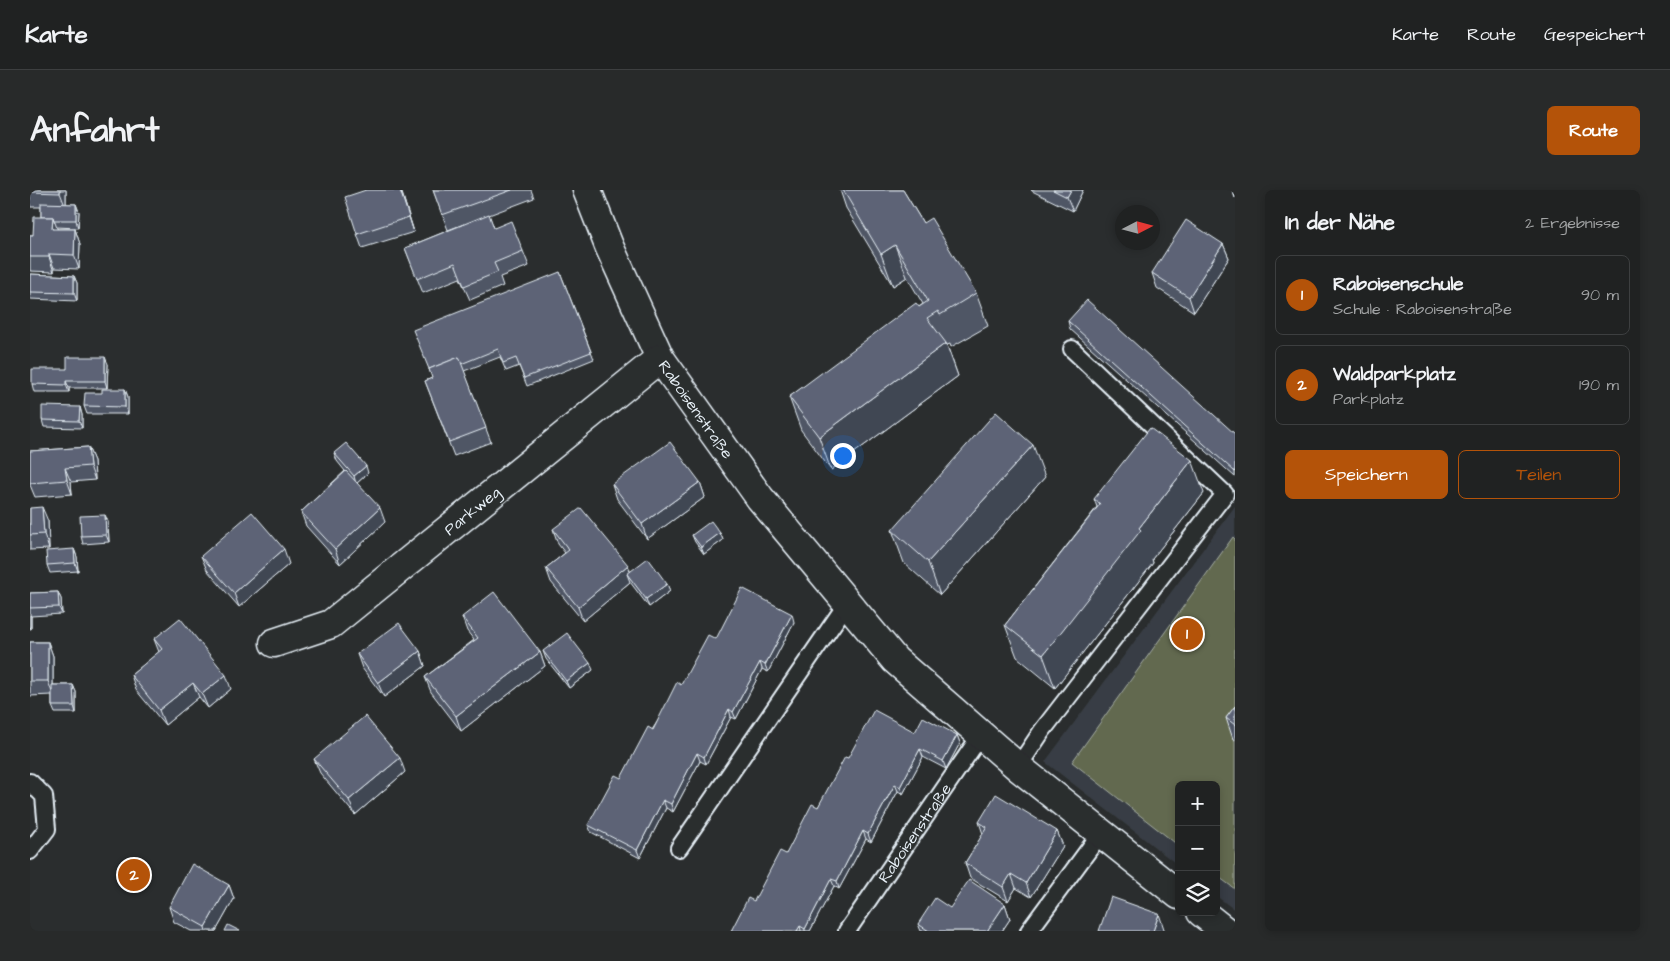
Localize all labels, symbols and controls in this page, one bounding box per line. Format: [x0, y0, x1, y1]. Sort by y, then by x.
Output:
text: Karte [25, 18, 88, 52]
text: Karte [1392, 22, 1439, 47]
text: Route [1467, 22, 1516, 47]
text: Gespeichert [1544, 22, 1645, 47]
text: Anfahrt [30, 106, 159, 155]
button: Route [1547, 106, 1640, 155]
north arrow [1115, 205, 1160, 250]
text: In der Nähe [1285, 208, 1395, 237]
text: 2 Ergebnisse [1525, 212, 1620, 234]
text: Raboisenschule [1333, 271, 1464, 298]
text: 1 [1301, 284, 1303, 306]
text: 90 m [1581, 284, 1619, 306]
text: Schule · Raboisenstraße [1333, 298, 1512, 320]
street label: Raboisenstraße [653, 356, 739, 464]
text: Waldparkplatz [1333, 361, 1456, 388]
text: 2 [1297, 374, 1307, 396]
text: 190 m [1579, 374, 1619, 396]
text: Parkplatz [1333, 388, 1404, 410]
your location [830, 443, 856, 469]
button: Speichern [1285, 450, 1448, 499]
button: Teilen [1458, 450, 1620, 499]
street label: Parkweg [439, 481, 506, 541]
pin: 1 [1171, 615, 1203, 653]
street label: Raboisenstraße [873, 779, 957, 887]
map controls [1175, 781, 1220, 916]
button: + [1175, 781, 1220, 826]
button: − [1175, 826, 1220, 871]
pin: 2 [118, 856, 150, 894]
button: layers [1175, 871, 1220, 916]

